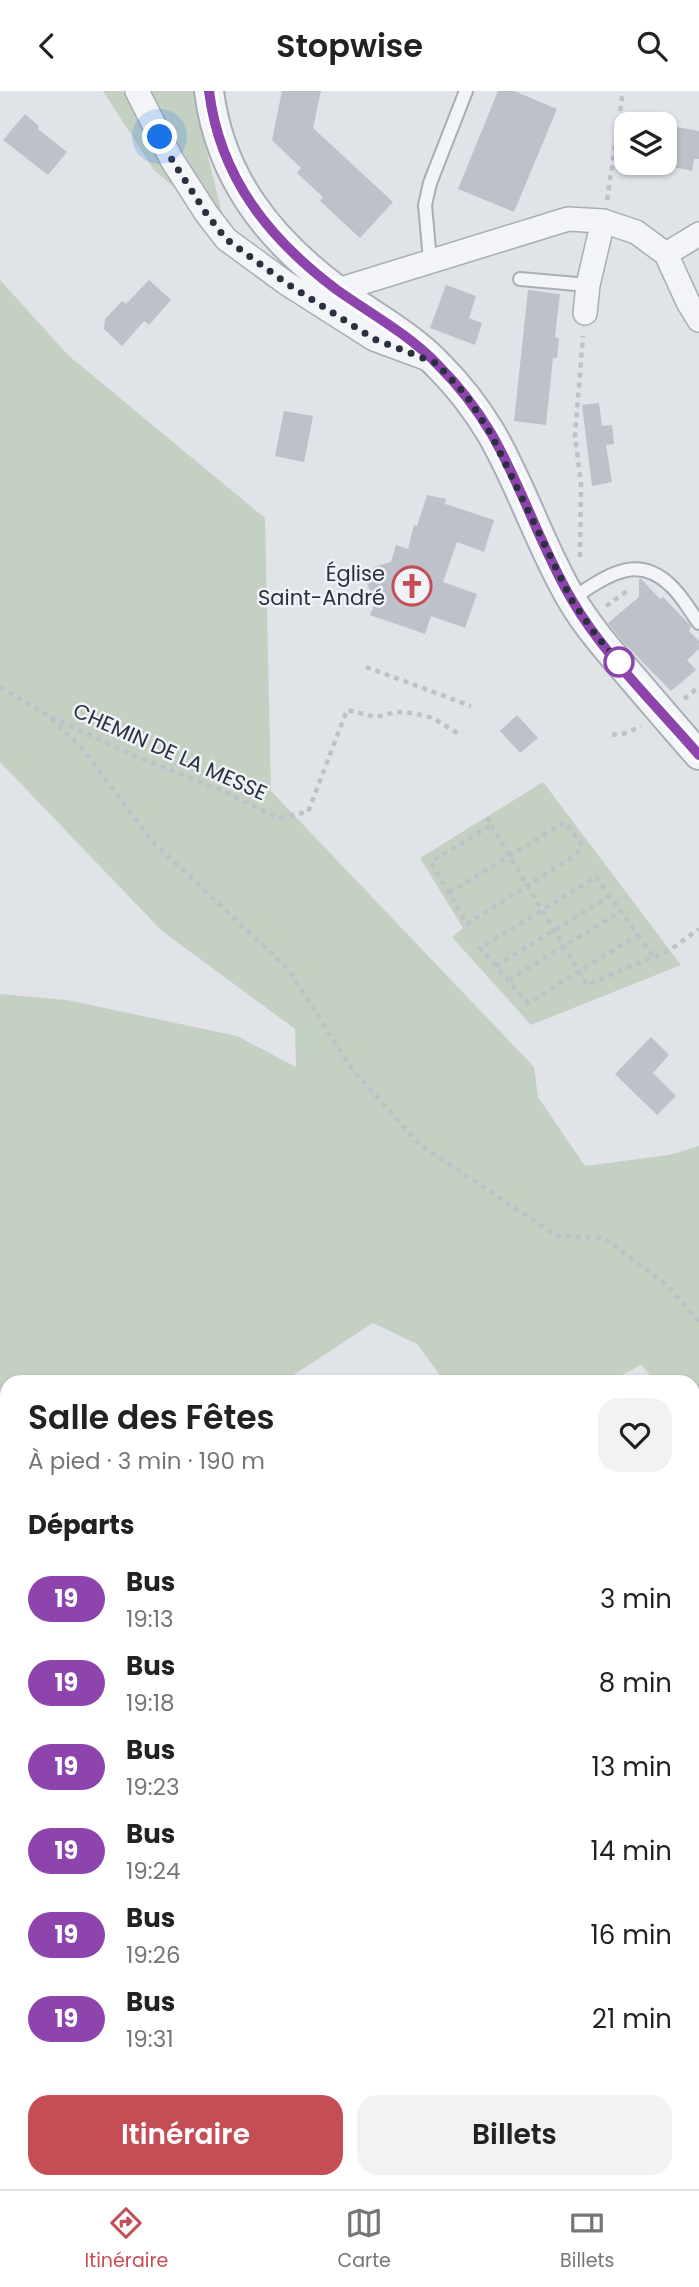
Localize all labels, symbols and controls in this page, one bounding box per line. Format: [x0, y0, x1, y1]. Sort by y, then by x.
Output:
text: Stopwise [276, 23, 423, 68]
icon: back [28, 27, 66, 65]
icon: search [633, 27, 671, 65]
map controls [614, 112, 677, 175]
button: layers [614, 112, 677, 175]
your location [142, 119, 177, 154]
place label: Église Saint-André [258, 559, 385, 612]
church icon: Église Saint-André [391, 565, 433, 607]
unlabelled marker [604, 647, 634, 677]
street label: CHEMIN DE LA MESSE [69, 696, 272, 807]
text: Salle des Fêtes [28, 1394, 275, 1441]
button: heart [598, 1398, 672, 1472]
text: À pied · 3 min · 190 m [28, 1445, 265, 1477]
text: Départs [28, 1507, 134, 1543]
text: Bus [126, 1564, 175, 1600]
text: 3 min [600, 1581, 672, 1617]
text: 19 [55, 1582, 78, 1615]
text: 19:13 [126, 1603, 174, 1635]
text: Bus [126, 1648, 175, 1684]
text: 8 min [599, 1665, 672, 1701]
text: 19 [55, 1666, 78, 1699]
text: 19:18 [126, 1687, 175, 1719]
text: Bus [126, 1732, 175, 1768]
text: 13 min [592, 1749, 672, 1785]
text: 19 [55, 1750, 78, 1783]
text: 19:23 [126, 1771, 180, 1803]
text: Bus [126, 1816, 175, 1852]
text: 14 min [591, 1833, 672, 1869]
text: 19 [55, 1834, 78, 1867]
text: 19:24 [126, 1855, 180, 1887]
text: Bus [126, 1900, 175, 1936]
text: 16 min [590, 1917, 672, 1953]
text: 19 [55, 1918, 78, 1951]
text: 19:26 [126, 1939, 181, 1971]
text: Bus [126, 1984, 175, 2020]
text: 21 min [592, 2001, 672, 2037]
text: 19 [55, 2002, 78, 2035]
text: 19:31 [126, 2023, 174, 2055]
button: Itinéraire [28, 2095, 343, 2175]
button: Billets [357, 2095, 672, 2175]
tab: Itinéraire [85, 2204, 168, 2275]
tab: Carte [338, 2204, 391, 2275]
tab: Billets [560, 2204, 614, 2275]

